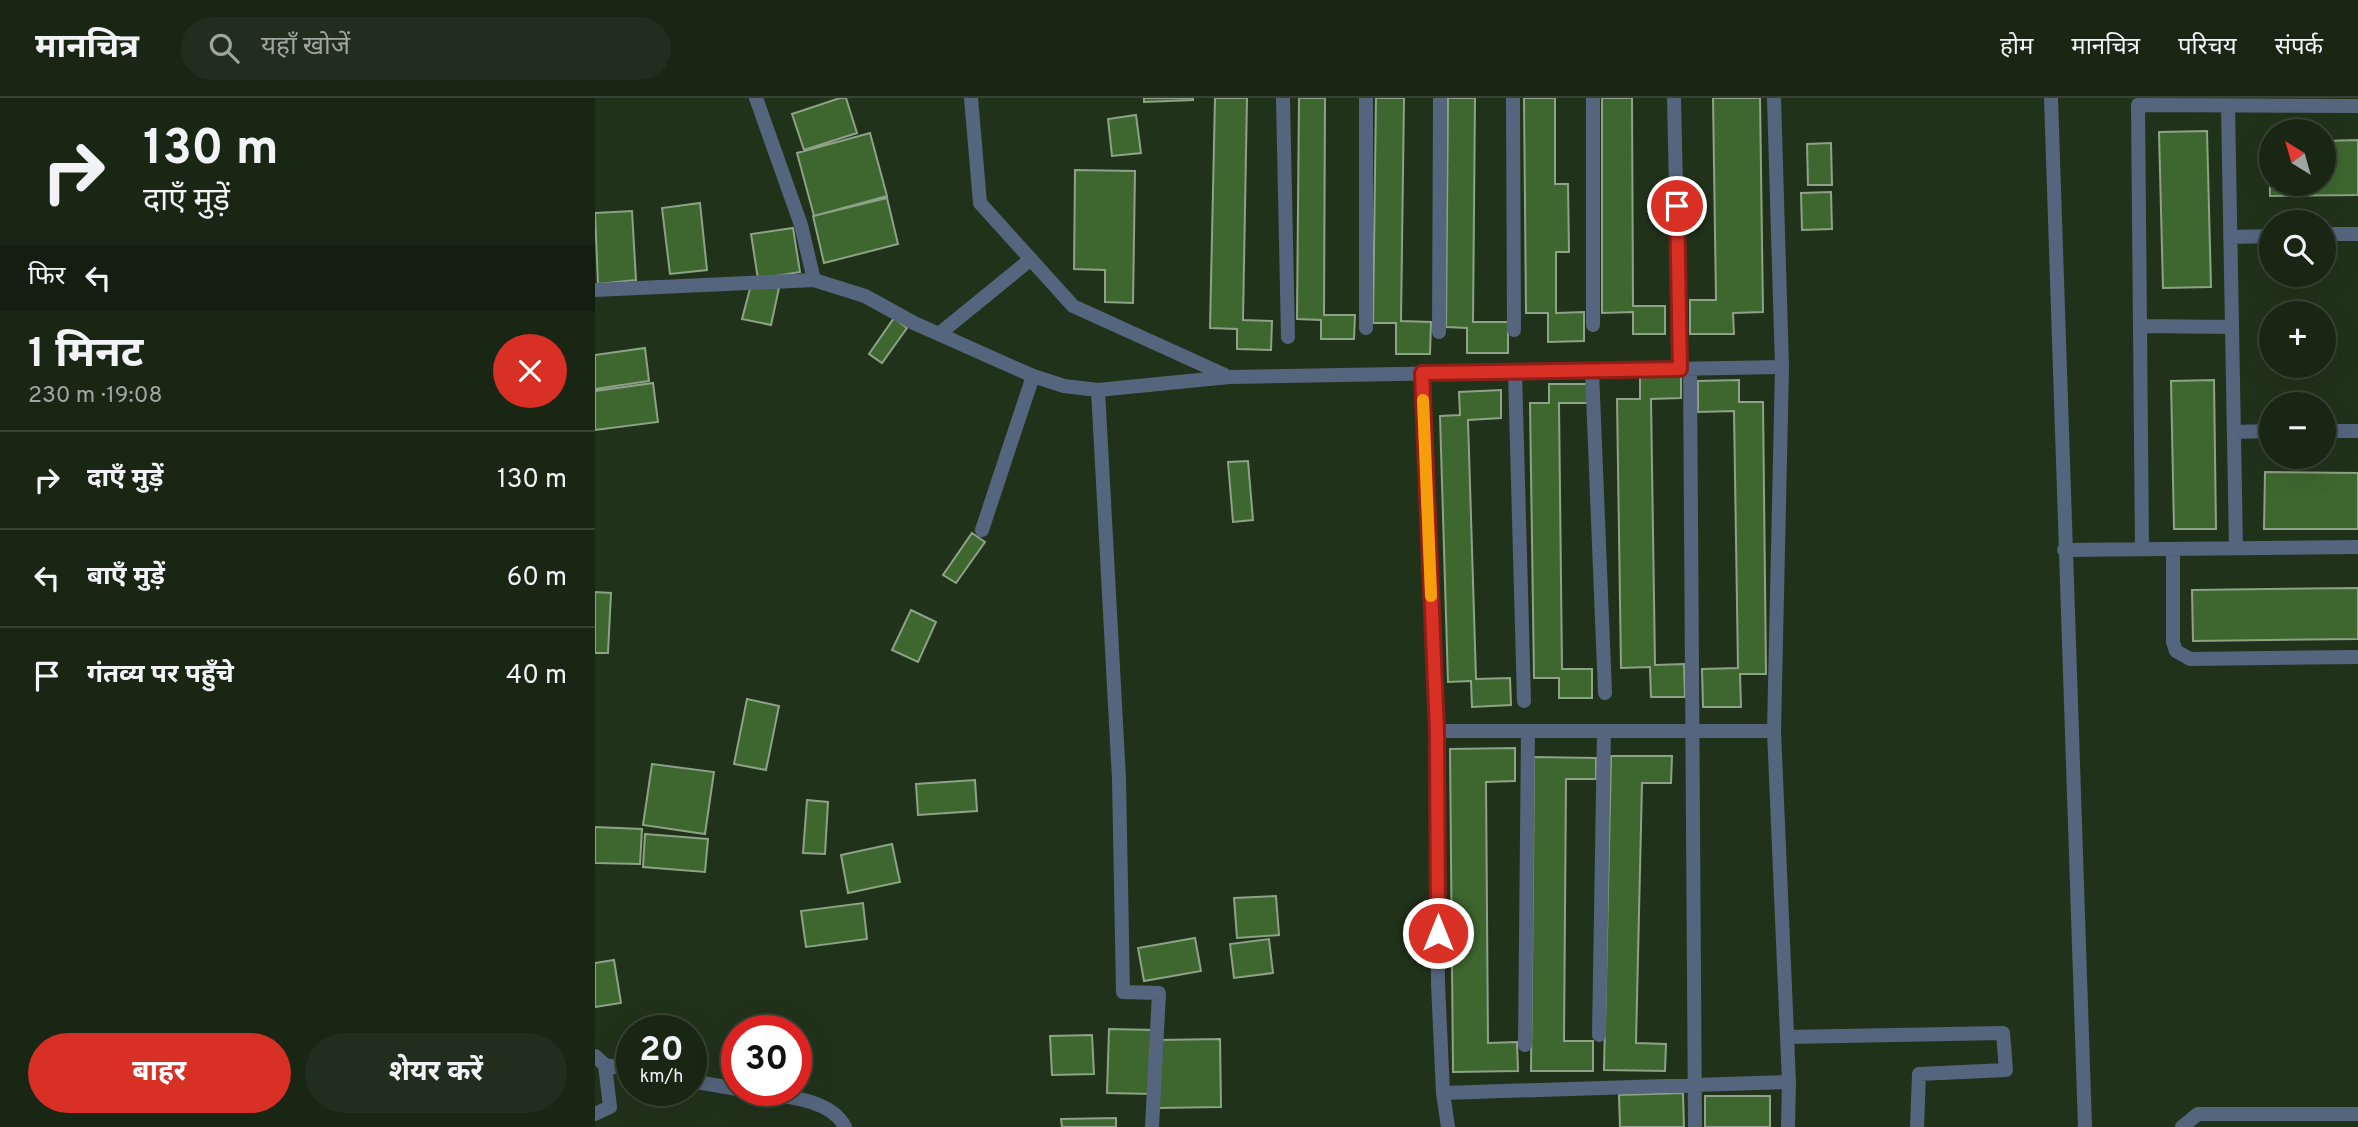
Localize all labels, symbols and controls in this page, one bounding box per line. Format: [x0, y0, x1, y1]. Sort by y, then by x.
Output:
search box [181, 17, 671, 80]
text: मानचित्र [35, 28, 139, 70]
icon: search [205, 29, 243, 67]
text: यहाँ खोजें [261, 31, 350, 64]
text: होम [2000, 33, 2033, 63]
text: मानचित्र [2071, 33, 2140, 63]
text: परिचय [2178, 33, 2237, 63]
text: संपर्क [2275, 33, 2323, 63]
north arrow [2259, 119, 2336, 196]
map controls [2259, 119, 2336, 469]
text: 130 m [143, 120, 279, 182]
icon: right [28, 126, 119, 217]
pin [1647, 176, 1707, 236]
text: दाएँ मुड़ें [143, 182, 230, 222]
icon: arrive [1658, 187, 1696, 225]
button: search [2259, 210, 2336, 287]
icon: left [79, 259, 117, 297]
text: फिर [28, 261, 65, 294]
button: + [2259, 301, 2336, 378]
text: 1 मिनट [28, 329, 143, 382]
button: close [493, 334, 567, 408]
text: 230 m · 19:08 [28, 382, 162, 411]
button: − [2259, 392, 2336, 469]
icon: right [28, 461, 66, 499]
text: दाएँ मुड़ें [87, 463, 163, 496]
text: 130 m [497, 464, 567, 497]
icon: left [28, 559, 66, 597]
text: बाएँ मुड़ें [87, 561, 165, 594]
text: 60 m [507, 562, 567, 595]
icon: arrive [28, 657, 66, 695]
text: गंतव्य पर पहुँचे [87, 659, 234, 692]
text: 40 m [506, 660, 567, 693]
position arrow [1401, 896, 1475, 970]
speed limit sign: 30 [721, 1015, 812, 1106]
text: 20 [639, 1029, 684, 1073]
button: बाहर [28, 1033, 291, 1113]
button: शेयर करें [305, 1033, 567, 1113]
text: km/h [640, 1066, 683, 1089]

